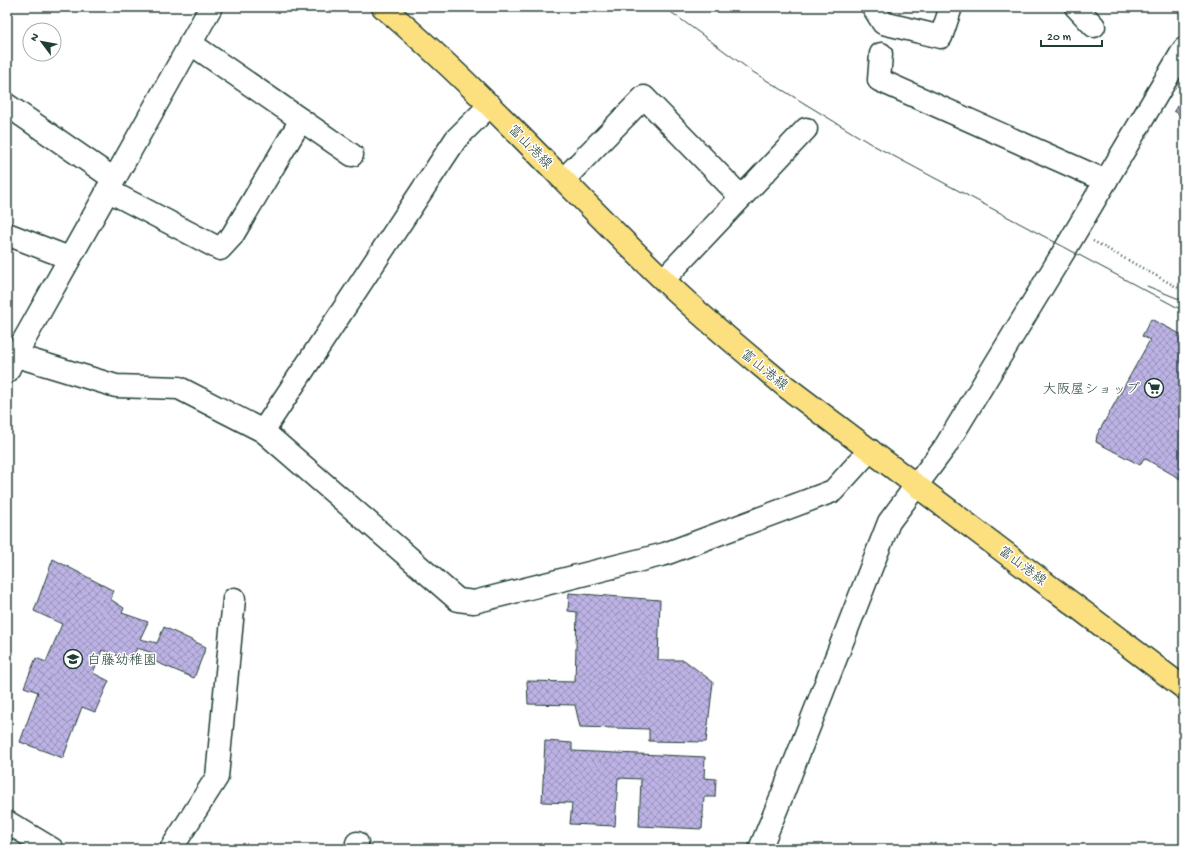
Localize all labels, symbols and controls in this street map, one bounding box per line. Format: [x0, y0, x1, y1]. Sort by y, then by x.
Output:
north arrow [22, 22, 62, 62]
scale bar [1041, 22, 1102, 48]
text: 20 m [1047, 31, 1072, 45]
text: N [28, 32, 42, 44]
street label: 富山港線 [503, 122, 555, 174]
street label: 富山港線 [736, 347, 791, 395]
supermarket icon: 大阪屋ショップ [1143, 377, 1165, 399]
place label: 大阪屋ショップ [1043, 382, 1140, 399]
street label: 富山港線 [994, 543, 1049, 591]
school or university icon: 白藤幼稚園 [62, 648, 84, 670]
place label: 白藤幼稚園 [87, 653, 157, 670]

